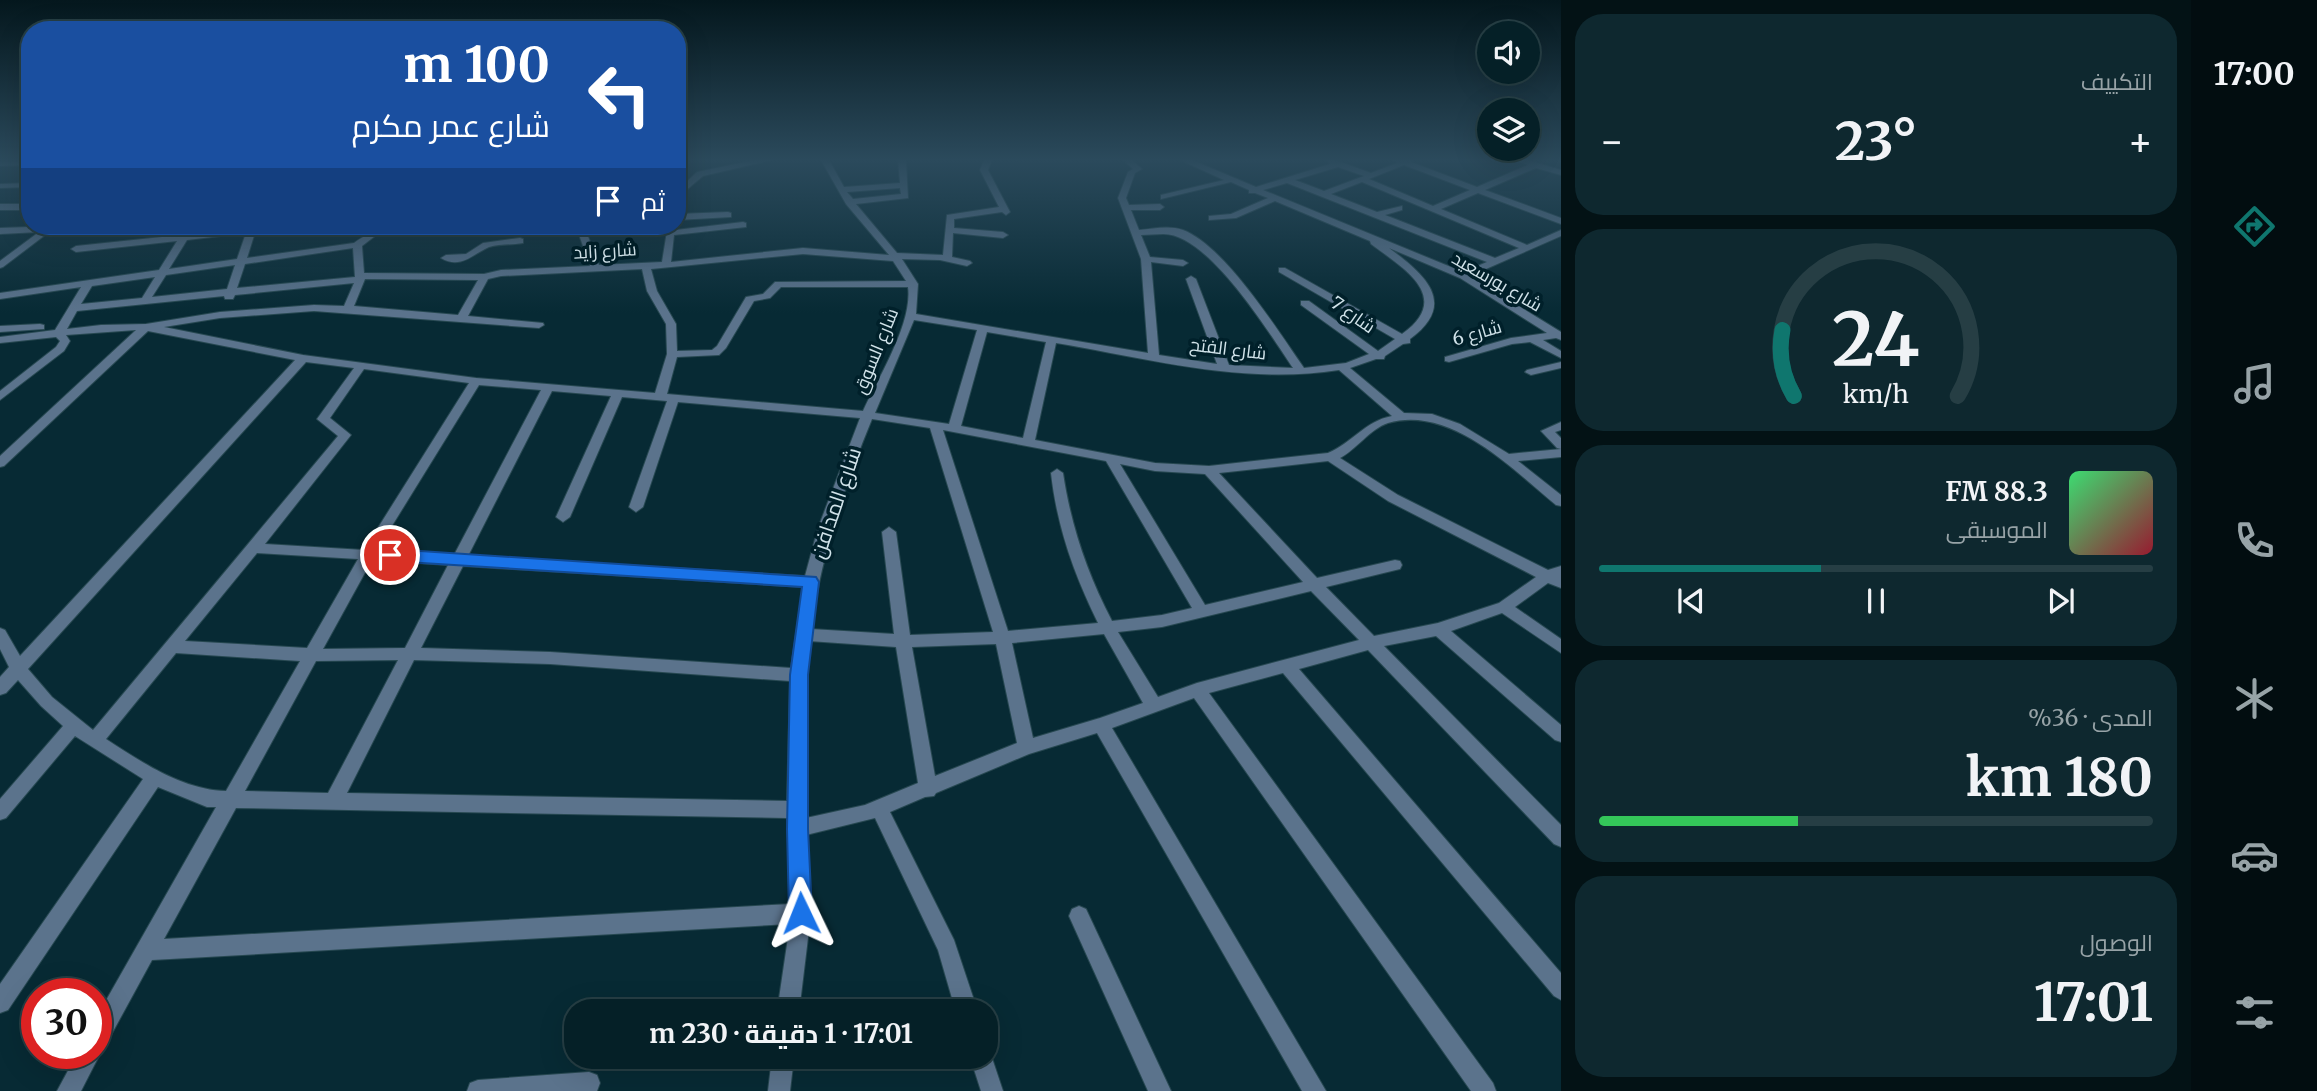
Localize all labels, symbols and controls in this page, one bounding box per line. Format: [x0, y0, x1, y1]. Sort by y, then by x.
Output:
map controls [1477, 21, 1540, 161]
button: sound [1477, 21, 1540, 84]
text: 100 m [403, 34, 550, 95]
icon: left [574, 49, 665, 140]
text: 17:00 [2213, 54, 2295, 94]
text: التكييف [2081, 67, 2153, 96]
button: layers [1477, 98, 1540, 161]
text: شارع عمر مكرم [351, 106, 550, 146]
text: 23° [1835, 109, 1917, 174]
text: − [1599, 118, 1624, 165]
text: + [2128, 118, 2153, 165]
icon: arrive [589, 182, 627, 220]
text: ثم [641, 185, 665, 218]
icon: directions [2230, 202, 2279, 251]
street label: شارع زايد [573, 237, 637, 265]
street label: شارع بورسعيد [1448, 247, 1546, 317]
street label: شارع 7 [1326, 291, 1380, 339]
text: 24 [1832, 295, 1920, 387]
street label: شارع السوق [848, 305, 904, 397]
street label: شارع 6 [1450, 315, 1504, 351]
street label: شارع الفتح [1188, 332, 1268, 366]
icon: music [2230, 359, 2279, 408]
text: km/h [1843, 378, 1909, 410]
street label: شارع المدافن [804, 444, 868, 562]
text: 88.3 FM [1945, 475, 2048, 508]
text: الموسيقى [1946, 515, 2048, 544]
icon: phone [2230, 516, 2279, 565]
pin [360, 525, 420, 585]
icon: arrive [371, 536, 409, 574]
icon: previous [1672, 582, 1710, 620]
icon: pause [1857, 582, 1895, 620]
icon: next [2042, 582, 2080, 620]
icon: climate [2230, 674, 2279, 723]
text: المدى · 36% [2028, 703, 2153, 732]
text: 180 km [1966, 745, 2153, 810]
icon: car [2230, 831, 2279, 880]
position arrow [764, 876, 838, 950]
text: الوصول [2080, 928, 2153, 957]
text: 17:01 [2034, 970, 2153, 1035]
speed limit sign: 30 [21, 978, 112, 1069]
icon: filters [2230, 988, 2279, 1037]
text: 17:01 · 1 دقيقة · 230 m [649, 1017, 913, 1050]

